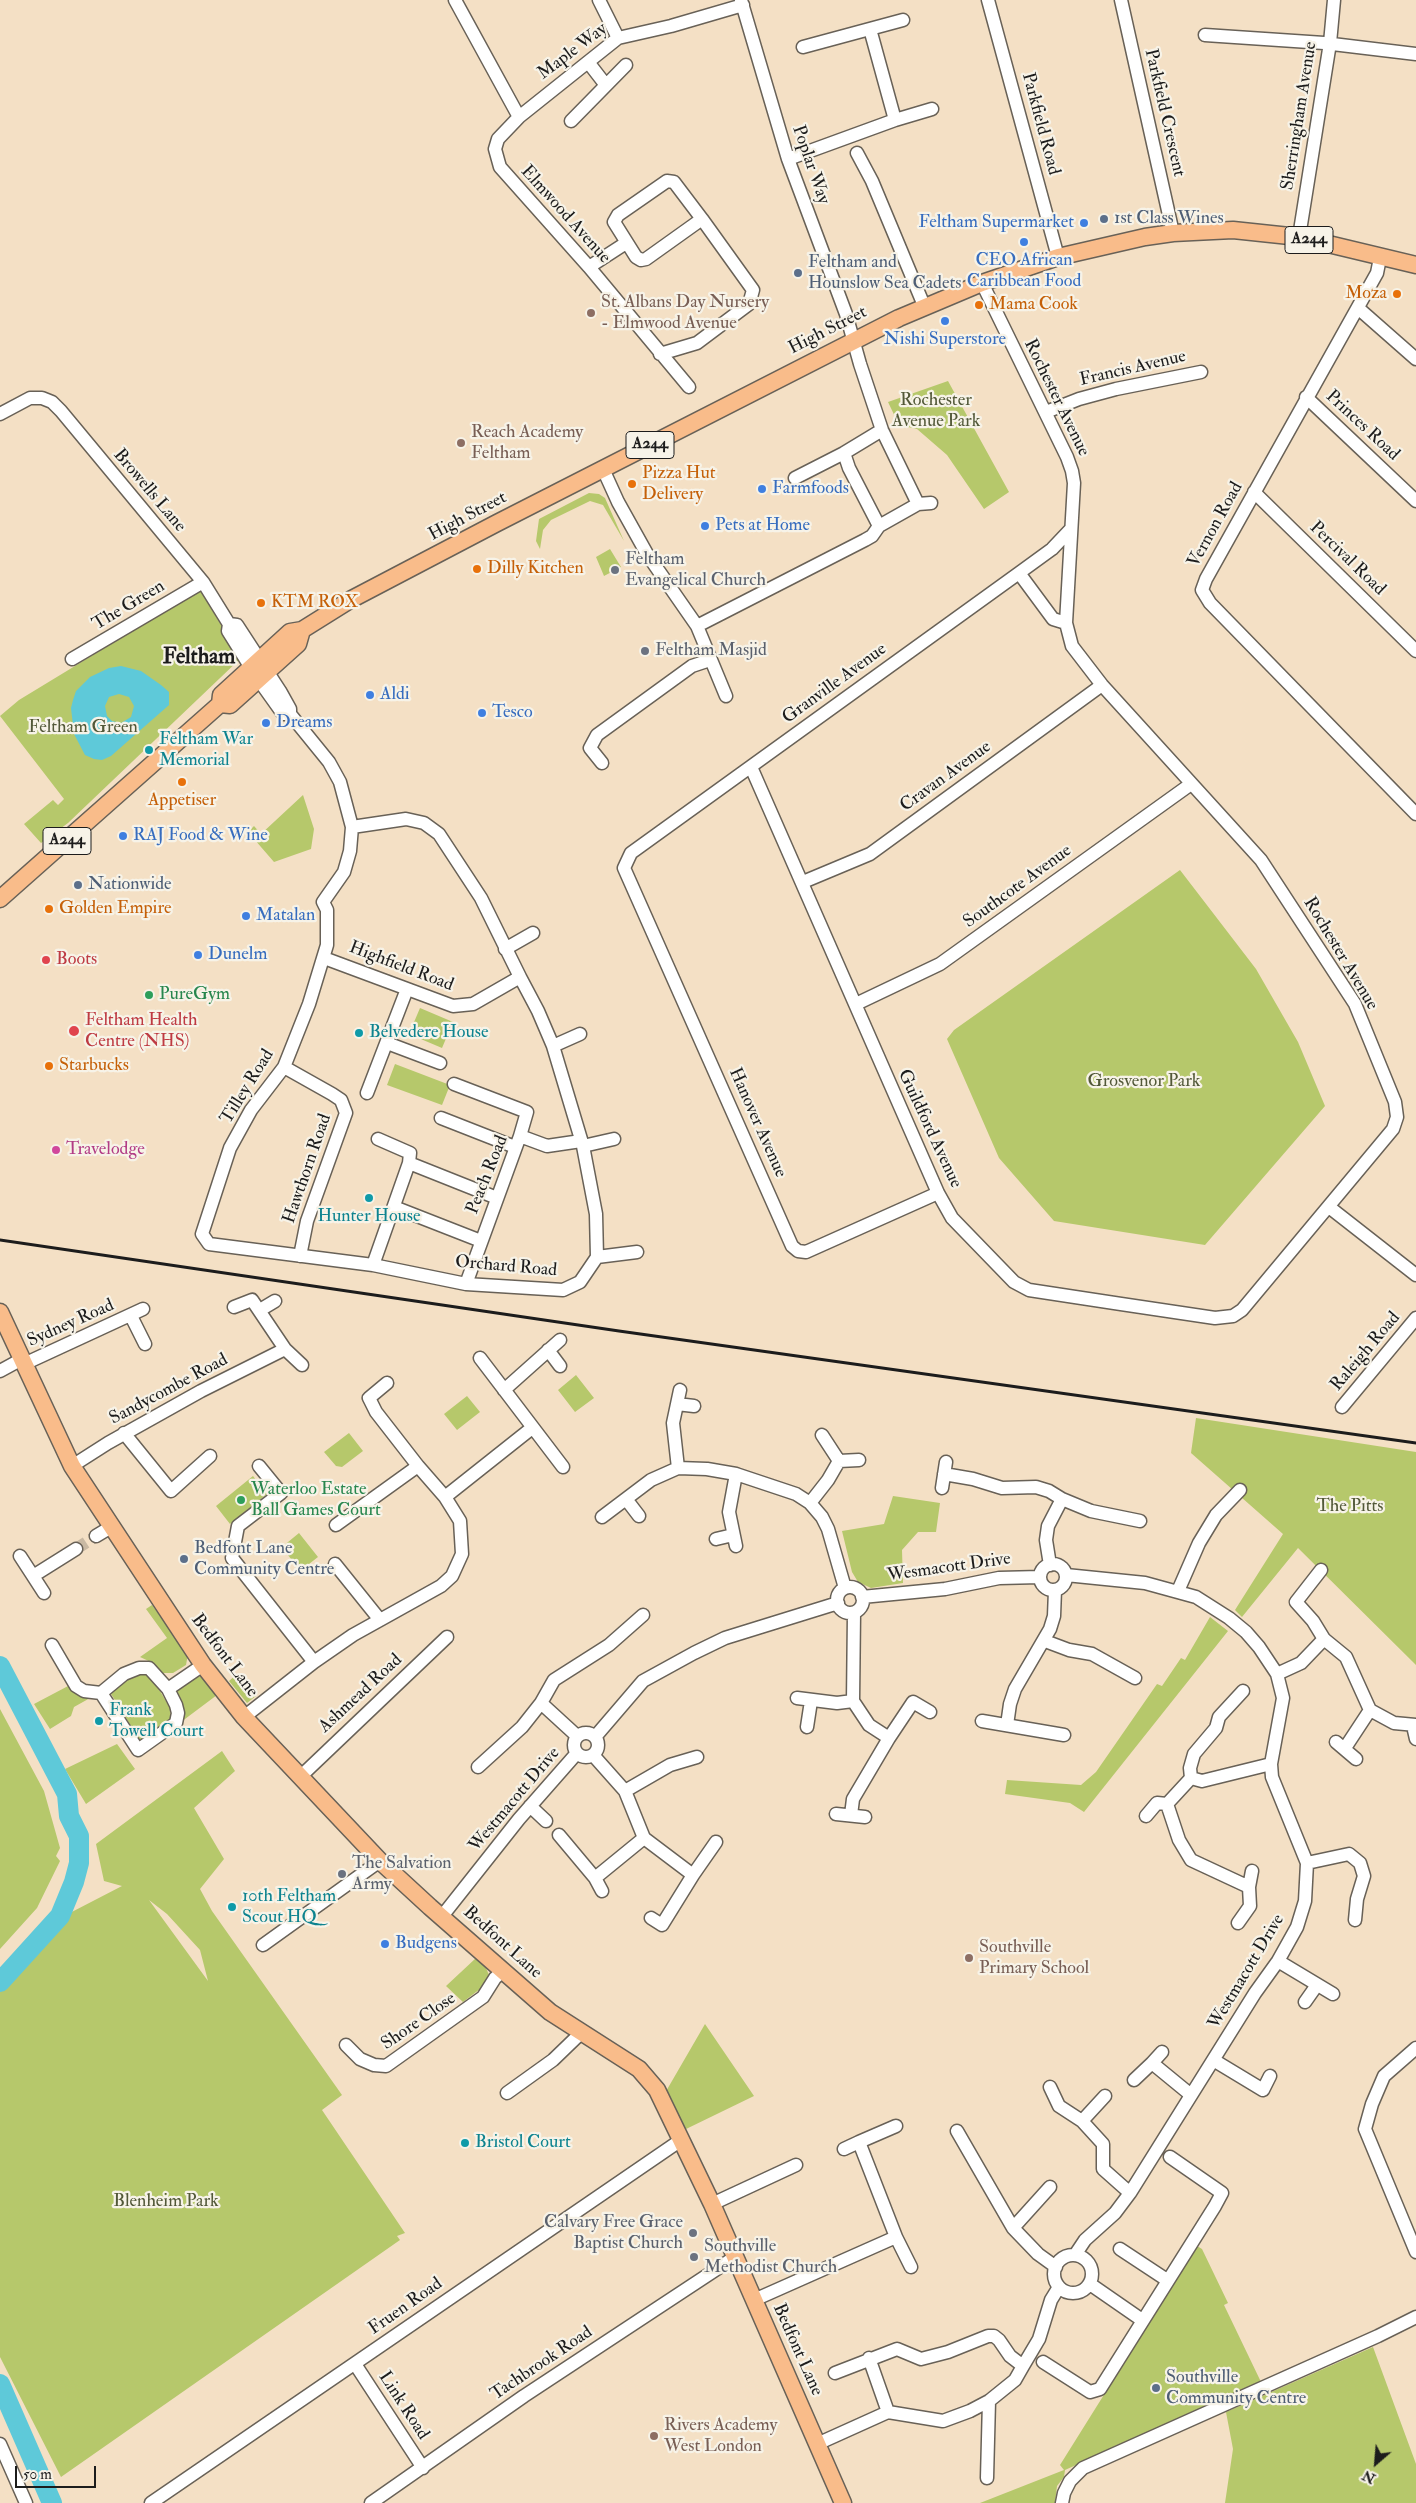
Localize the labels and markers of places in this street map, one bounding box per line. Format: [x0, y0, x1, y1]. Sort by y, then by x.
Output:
place label: 1st Class Wines [1114, 208, 1224, 230]
place label: Feltham Supermarket [918, 212, 1074, 234]
marker: 1st Class Wines [1098, 213, 1110, 225]
marker: Feltham Supermarket [1078, 217, 1090, 229]
marker: CEO African Caribbean Food [1018, 236, 1030, 248]
place label: CEO African Caribbean Food [967, 250, 1081, 292]
place label: Feltham and Hounslow Sea Cadets [808, 252, 961, 294]
marker: Feltham and Hounslow Sea Cadets [792, 267, 804, 279]
place label: Moza [1345, 283, 1387, 305]
marker: Moza [1391, 288, 1403, 300]
place label: St. Albans Day Nursery - Elmwood Avenue [601, 292, 769, 334]
place label: Mama Cook [989, 294, 1078, 316]
marker: Mama Cook [973, 299, 985, 311]
marker: St. Albans Day Nursery - Elmwood Avenue [585, 307, 597, 319]
marker: Nishi Superstore [939, 315, 951, 327]
place label: Nishi Superstore [884, 329, 1006, 351]
place label: Reach Academy Feltham [471, 422, 583, 464]
marker: Reach Academy Feltham [455, 437, 467, 449]
place label: Pizza Hut Delivery [642, 463, 716, 506]
marker: Pizza Hut Delivery [626, 478, 638, 490]
place label: Farmfoods [772, 478, 849, 500]
marker: Farmfoods [756, 483, 768, 495]
place label: Pets at Home [715, 515, 810, 537]
marker: Pets at Home [699, 520, 711, 532]
place label: Feltham Evangelical Church [625, 549, 766, 592]
place label: Dilly Kitchen [487, 558, 584, 580]
marker: Dilly Kitchen [471, 563, 483, 575]
marker: Feltham Evangelical Church [609, 564, 621, 576]
place label: KTM ROX [271, 592, 358, 614]
marker: KTM ROX [255, 597, 267, 609]
place label: Feltham Masjid [655, 640, 767, 662]
marker: Feltham Masjid [639, 645, 651, 657]
place label: Aldi [380, 684, 410, 706]
marker: Aldi [364, 689, 376, 701]
place label: Tesco [492, 702, 533, 724]
marker: Tesco [476, 707, 488, 719]
place label: Dreams [276, 712, 332, 734]
marker: Dreams [260, 717, 272, 729]
place label: Feltham War Memorial [159, 729, 253, 772]
marker: Feltham War Memorial [143, 744, 155, 756]
marker: Appetiser [176, 776, 188, 788]
place label: Appetiser [148, 790, 216, 812]
place label: RAJ Food & Wine [133, 825, 268, 847]
marker: RAJ Food & Wine [117, 830, 129, 842]
place label: Nationwide [88, 874, 172, 896]
marker: Nationwide [72, 879, 84, 891]
place label: Golden Empire [59, 898, 172, 920]
marker: Golden Empire [43, 903, 55, 915]
place label: Matalan [256, 905, 315, 927]
marker: Matalan [240, 910, 252, 922]
place label: Dunelm [208, 944, 267, 966]
place label: Boots [56, 949, 97, 971]
marker: Dunelm [192, 949, 204, 961]
marker: Boots [40, 954, 52, 966]
place label: PureGym [159, 984, 230, 1006]
marker: PureGym [143, 989, 155, 1001]
place label: Feltham Health Centre (NHS) [85, 1010, 198, 1052]
place label: Belvedere House [369, 1022, 489, 1044]
marker: Feltham Health Centre (NHS) [67, 1024, 81, 1038]
marker: Belvedere House [353, 1027, 365, 1039]
place label: Starbucks [59, 1055, 129, 1077]
marker: Starbucks [43, 1060, 55, 1072]
place label: Travelodge [66, 1139, 145, 1161]
marker: Travelodge [50, 1144, 62, 1156]
marker: Hunter House [363, 1192, 375, 1204]
place label: Hunter House [317, 1206, 421, 1228]
place label: Waterloo Estate Ball Games Court [251, 1479, 381, 1522]
marker: Waterloo Estate Ball Games Court [235, 1494, 247, 1506]
place label: Bedfont Lane Community Centre [194, 1538, 334, 1580]
marker: Bedfont Lane Community Centre [178, 1553, 190, 1565]
place label: Frank Towell Court [109, 1700, 204, 1742]
marker: Frank Towell Court [93, 1715, 105, 1727]
place label: The Salvation Army [352, 1853, 452, 1896]
marker: The Salvation Army [336, 1868, 348, 1880]
place label: 10th Feltham Scout HQ [242, 1886, 336, 1928]
marker: 10th Feltham Scout HQ [226, 1901, 238, 1913]
place label: Budgens [395, 1933, 457, 1955]
place label: Southville Primary School [979, 1937, 1089, 1980]
marker: Budgens [379, 1938, 391, 1950]
marker: Southville Primary School [963, 1952, 975, 1964]
place label: Bristol Court [475, 2132, 571, 2154]
marker: Bristol Court [459, 2137, 471, 2149]
place label: Calvary Free Grace Baptist Church [544, 2212, 683, 2254]
marker: Calvary Free Grace Baptist Church [687, 2227, 699, 2239]
place label: Southville Methodist Church [704, 2236, 837, 2278]
marker: Southville Methodist Church [688, 2251, 700, 2263]
place label: Southville Community Centre [1166, 2367, 1306, 2410]
marker: Southville Community Centre [1150, 2382, 1162, 2394]
place label: Rivers Academy West London [664, 2415, 777, 2458]
marker: Rivers Academy West London [648, 2430, 660, 2442]

